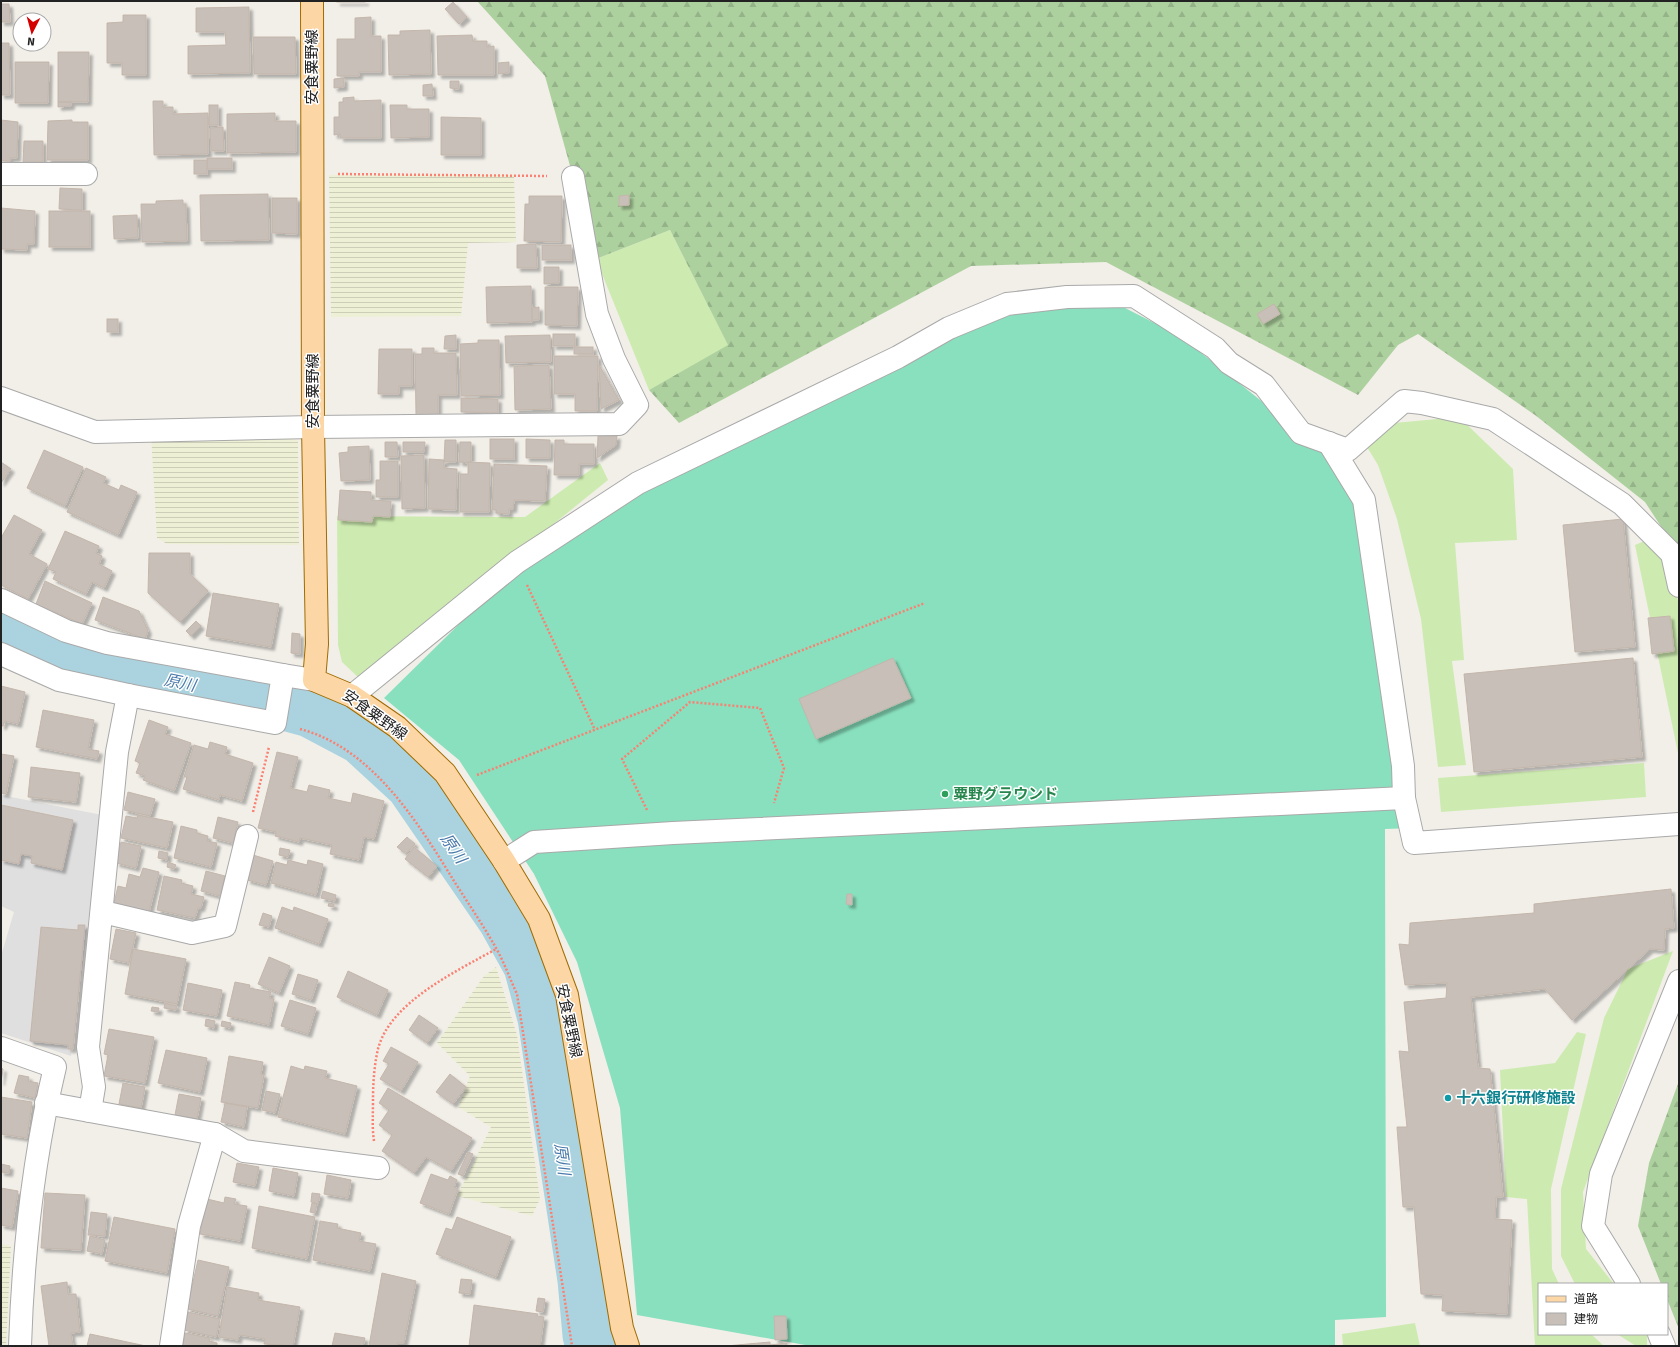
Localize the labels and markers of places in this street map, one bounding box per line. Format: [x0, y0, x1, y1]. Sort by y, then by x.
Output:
place label: 粟野グラウンド [953, 785, 1058, 803]
marker: 粟野グラウンド [940, 789, 950, 799]
place label: 十六銀行研修施設 [1456, 1089, 1576, 1107]
marker: 十六銀行研修施設 [1443, 1093, 1453, 1103]

